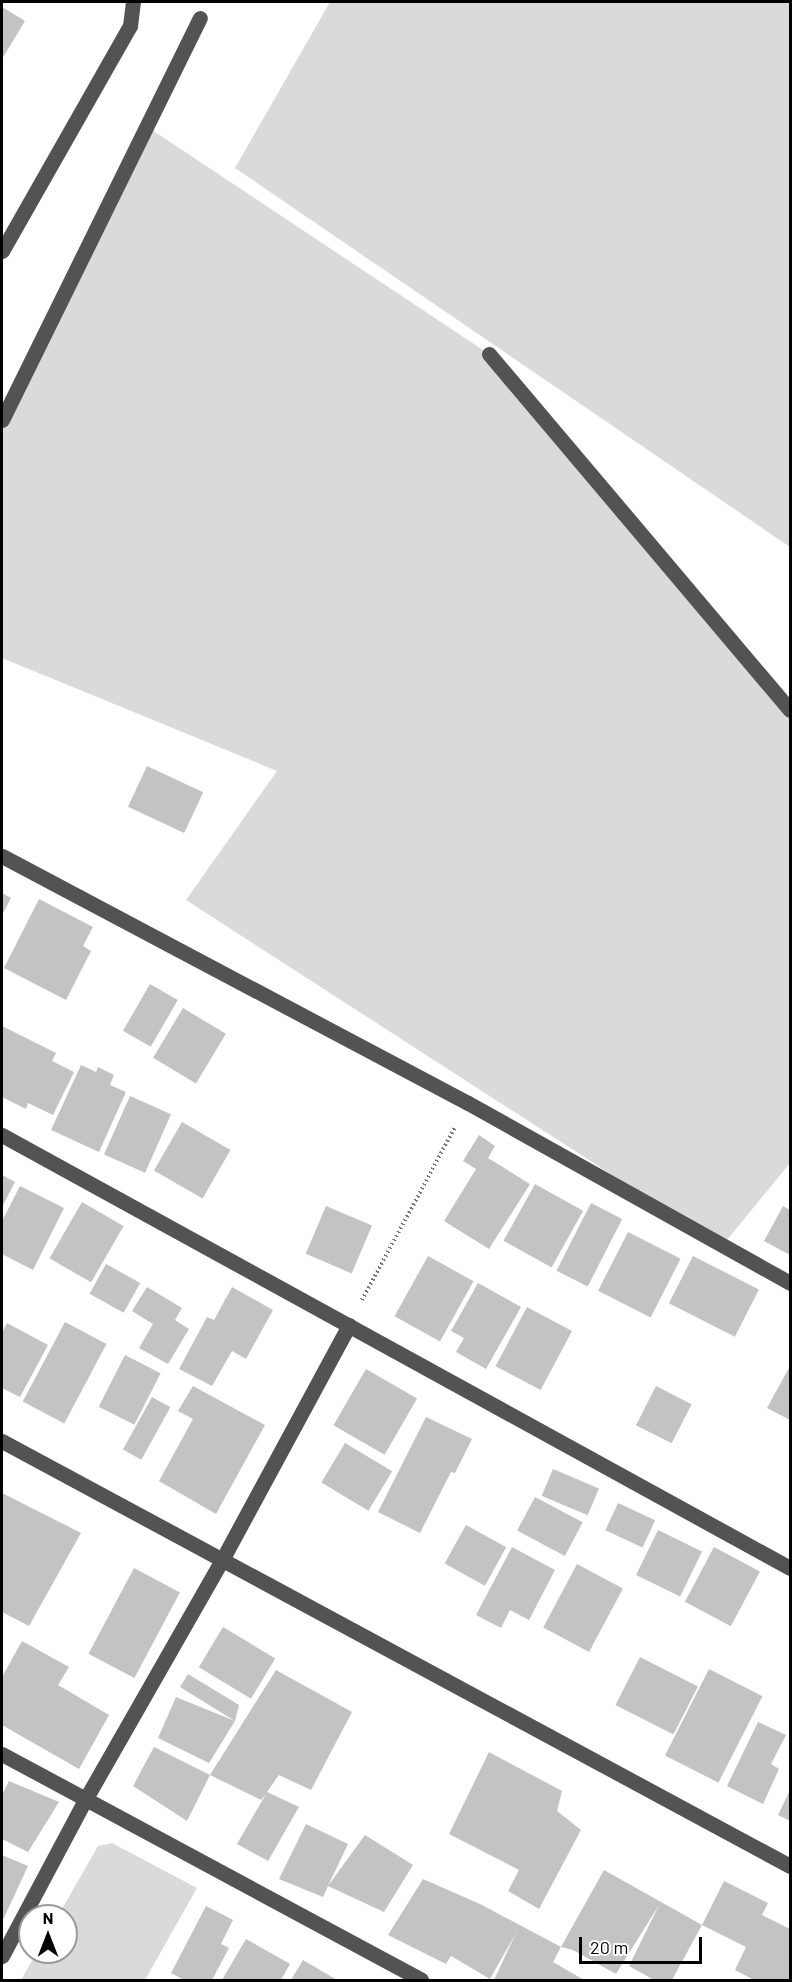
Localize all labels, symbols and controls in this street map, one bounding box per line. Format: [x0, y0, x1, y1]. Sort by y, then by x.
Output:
north arrow [18, 1904, 78, 1964]
text: N [43, 1908, 53, 1927]
scale bar [582, 1925, 705, 1963]
text: 20 m [590, 1936, 628, 1958]

